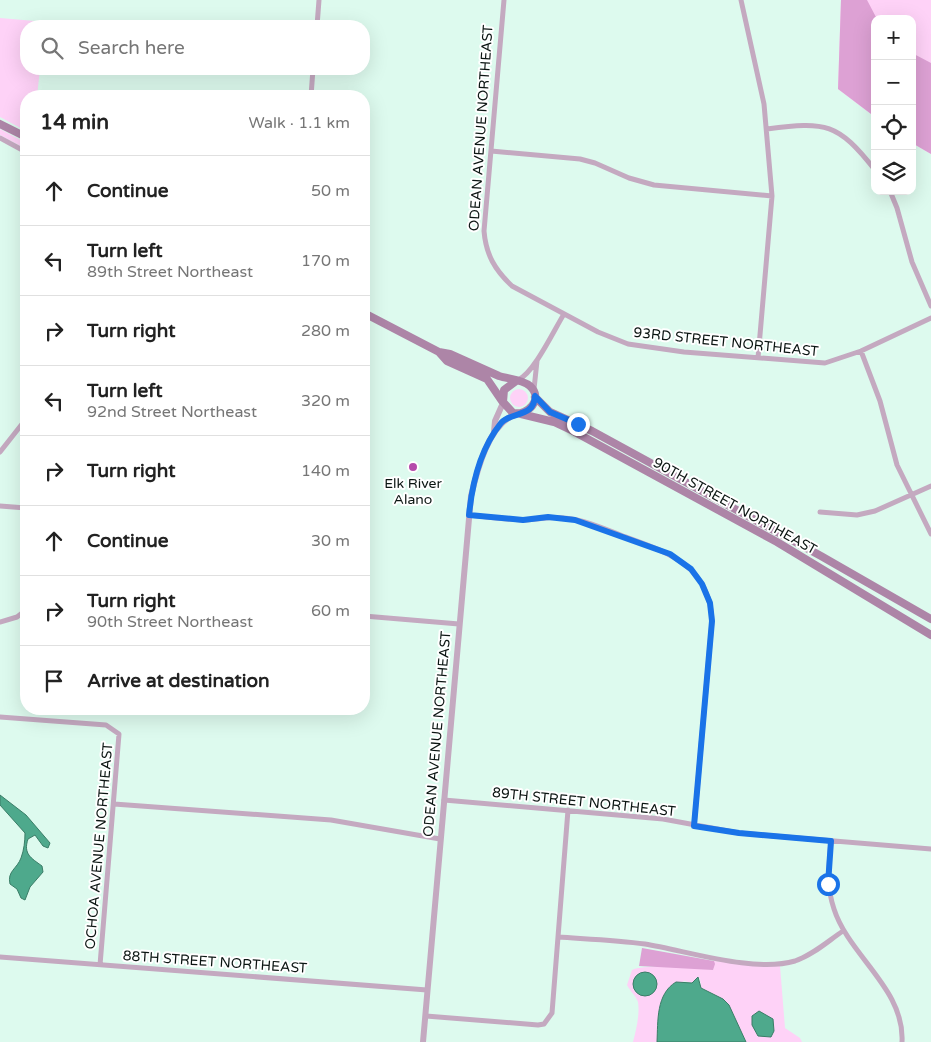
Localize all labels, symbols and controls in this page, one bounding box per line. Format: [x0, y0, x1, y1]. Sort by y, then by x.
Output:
map controls [871, 15, 916, 195]
button: + [871, 15, 916, 60]
search box [20, 20, 370, 75]
street label: ODEAN AVENUE NORTHEAST [465, 24, 497, 232]
icon: search [38, 34, 66, 62]
text: Search here [78, 37, 185, 59]
button: − [871, 60, 916, 105]
button: locate [871, 105, 916, 150]
text: 14 min [40, 110, 109, 135]
text: Walk · 1.1 km [248, 113, 350, 133]
button: layers [871, 150, 916, 195]
icon: ahead [40, 177, 68, 205]
text: Continue [87, 180, 169, 202]
text: 50 m [311, 181, 350, 201]
text: Turn left [87, 240, 163, 262]
icon: left [40, 247, 68, 275]
text: 170 m [301, 251, 350, 271]
text: 89th Street Northeast [87, 262, 253, 282]
icon: right [40, 317, 68, 345]
text: Turn right [87, 320, 175, 342]
text: 280 m [301, 321, 350, 341]
street label: 93RD STREET NORTHEAST [633, 324, 820, 360]
text: Turn left [87, 380, 163, 402]
icon: left [40, 387, 68, 415]
text: 320 m [301, 391, 350, 411]
text: 92nd Street Northeast [87, 402, 257, 422]
route end [567, 413, 590, 436]
street label: 90TH STREET NORTHEAST [650, 454, 820, 558]
icon: right [40, 457, 68, 485]
text: Turn right [87, 460, 175, 482]
text: 140 m [301, 461, 350, 481]
marker: Elk River Alano [407, 461, 419, 473]
place label: Elk River Alano [384, 475, 443, 508]
icon: ahead [40, 527, 68, 555]
text: Continue [87, 530, 169, 552]
text: 30 m [311, 531, 350, 551]
text: Turn right [87, 590, 175, 612]
icon: right [40, 597, 68, 625]
text: 60 m [311, 601, 350, 621]
text: 90th Street Northeast [87, 612, 253, 632]
street label: ODEAN AVENUE NORTHEAST [420, 630, 455, 838]
icon: arrive [40, 667, 68, 695]
text: Arrive at destination [87, 670, 270, 692]
street label: OCHOA AVENUE NORTHEAST [81, 741, 117, 950]
street label: 89TH STREET NORTHEAST [491, 784, 677, 820]
route start [817, 873, 840, 896]
street label: 88TH STREET NORTHEAST [122, 947, 308, 977]

